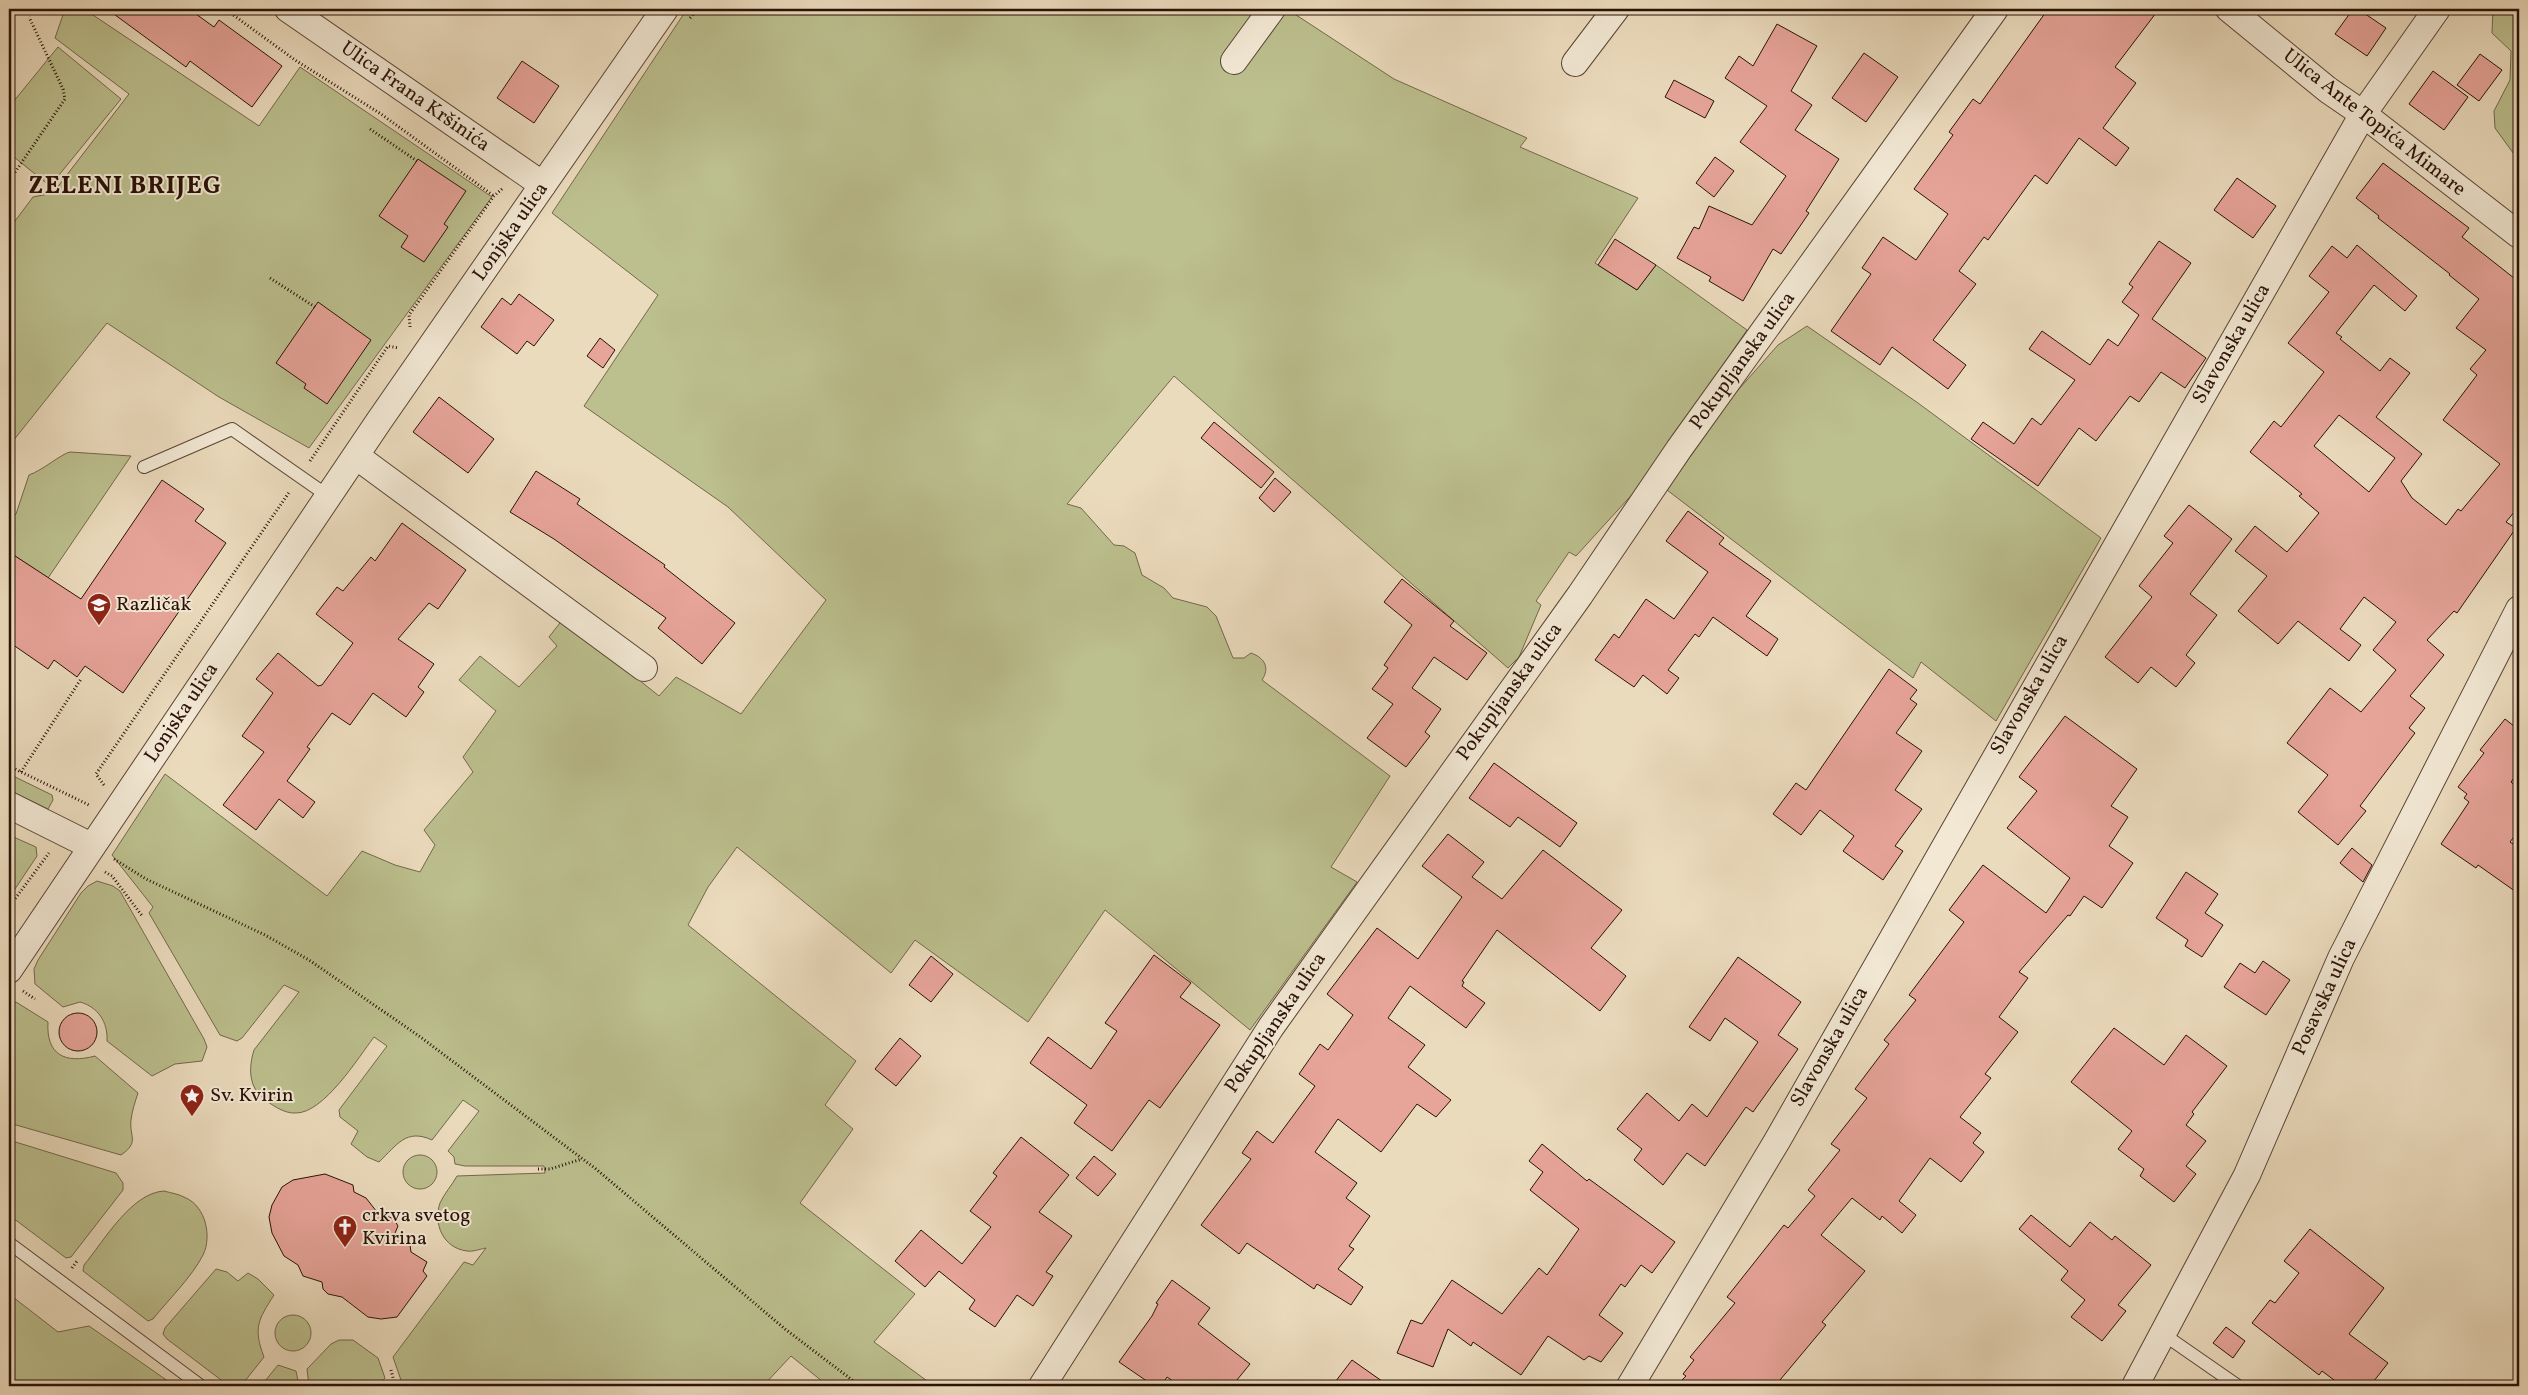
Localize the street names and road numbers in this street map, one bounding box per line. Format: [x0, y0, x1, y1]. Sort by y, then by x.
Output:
street label: Ulica Frana Kršinića [335, 35, 495, 159]
street label: Ulica Ante Topića Mimare [2276, 43, 2472, 203]
street label: Lonjska ulica [467, 177, 555, 287]
street label: Slavonska ulica [2186, 279, 2278, 409]
street label: Pokupljanska ulica [1683, 286, 1803, 436]
street label: Pokupljanska ulica [1450, 617, 1570, 767]
street label: Slavonska ulica [1984, 630, 2076, 760]
street label: Lonjska ulica [138, 657, 226, 769]
street label: Posavska ulica [2286, 934, 2364, 1060]
street label: Pokupljanska ulica [1218, 947, 1334, 1099]
street label: Slavonska ulica [1784, 982, 1876, 1112]

